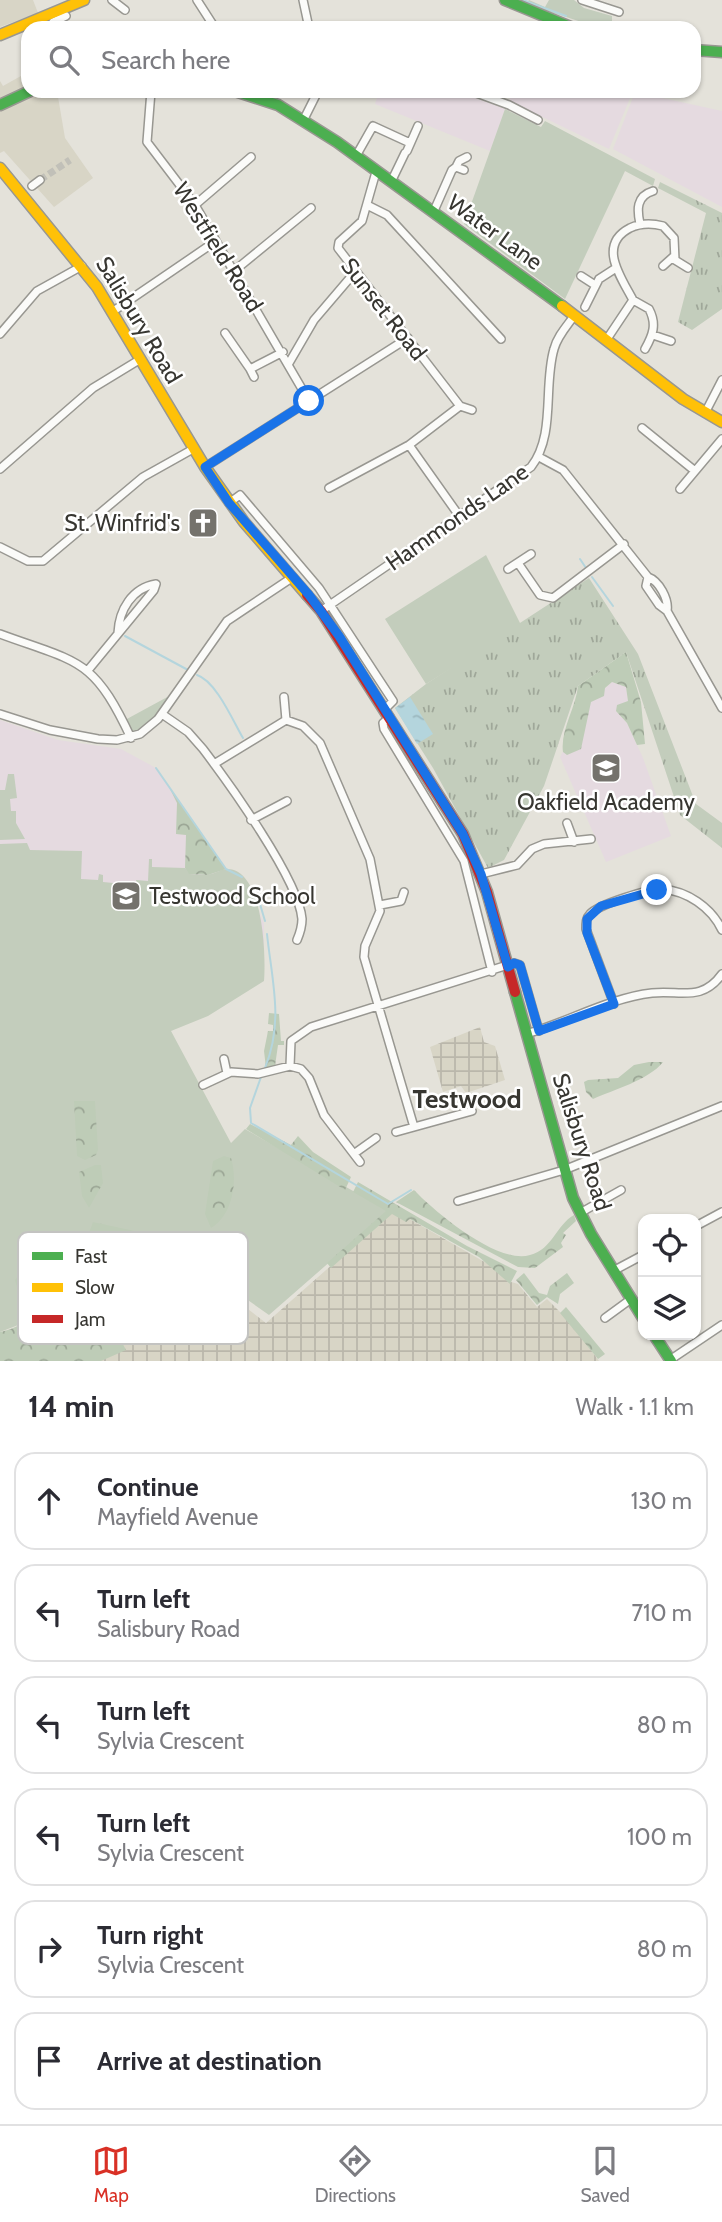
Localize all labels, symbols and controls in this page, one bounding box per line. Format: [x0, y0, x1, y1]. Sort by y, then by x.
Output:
search box [21, 21, 701, 98]
icon: search [45, 41, 83, 79]
text: Search here [101, 44, 230, 76]
street label: Westfield Road [167, 177, 269, 317]
street label: Water Lane [442, 188, 548, 276]
street label: Salisbury Road [90, 251, 188, 389]
street label: Sunset Road [335, 252, 433, 366]
route start [293, 385, 324, 416]
street label: Hammonds Lane [380, 457, 534, 577]
church icon: St. Winfrid's [186, 506, 220, 540]
place label: St. Winfrid's [64, 509, 180, 537]
school or university icon: Oakfield Academy [589, 751, 623, 785]
place label: Oakfield Academy [517, 788, 695, 816]
route end [641, 874, 672, 905]
school or university icon: Testwood School [109, 879, 143, 913]
place label: Testwood School [149, 882, 316, 910]
street label: Salisbury Road [547, 1070, 617, 1214]
district label: Testwood [412, 1083, 522, 1115]
map controls [638, 1214, 701, 1340]
button: locate [638, 1214, 701, 1277]
legend [18, 1232, 248, 1344]
text: Fast [75, 1245, 108, 1268]
text: Slow [75, 1276, 115, 1299]
button: layers [638, 1277, 701, 1340]
text: Jam [74, 1308, 105, 1331]
text: 14 min [28, 1388, 114, 1425]
text: Walk · 1.1 km [575, 1393, 694, 1421]
text: Continue [97, 1471, 199, 1503]
icon: ahead [30, 1482, 68, 1520]
text: 130 m [631, 1487, 692, 1515]
text: Mayfield Avenue [97, 1503, 258, 1531]
text: Turn left [97, 1583, 190, 1615]
icon: left [30, 1594, 68, 1632]
text: 710 m [632, 1599, 692, 1627]
text: Salisbury Road [97, 1615, 240, 1643]
text: Turn left [97, 1695, 190, 1727]
icon: left [30, 1706, 68, 1744]
text: 80 m [637, 1711, 692, 1739]
text: Sylvia Crescent [97, 1727, 244, 1755]
text: Turn left [97, 1807, 190, 1839]
icon: left [30, 1818, 68, 1856]
text: 100 m [627, 1823, 692, 1851]
text: Sylvia Crescent [97, 1839, 244, 1867]
text: Turn right [97, 1919, 203, 1951]
icon: right [30, 1930, 68, 1968]
text: 80 m [637, 1935, 692, 1963]
text: Sylvia Crescent [97, 1951, 244, 1979]
icon: arrive [30, 2042, 68, 2080]
text: Arrive at destination [97, 2045, 322, 2077]
tab: Map [92, 2142, 130, 2207]
tab: Directions [315, 2142, 396, 2207]
tab: Saved [580, 2142, 630, 2207]

